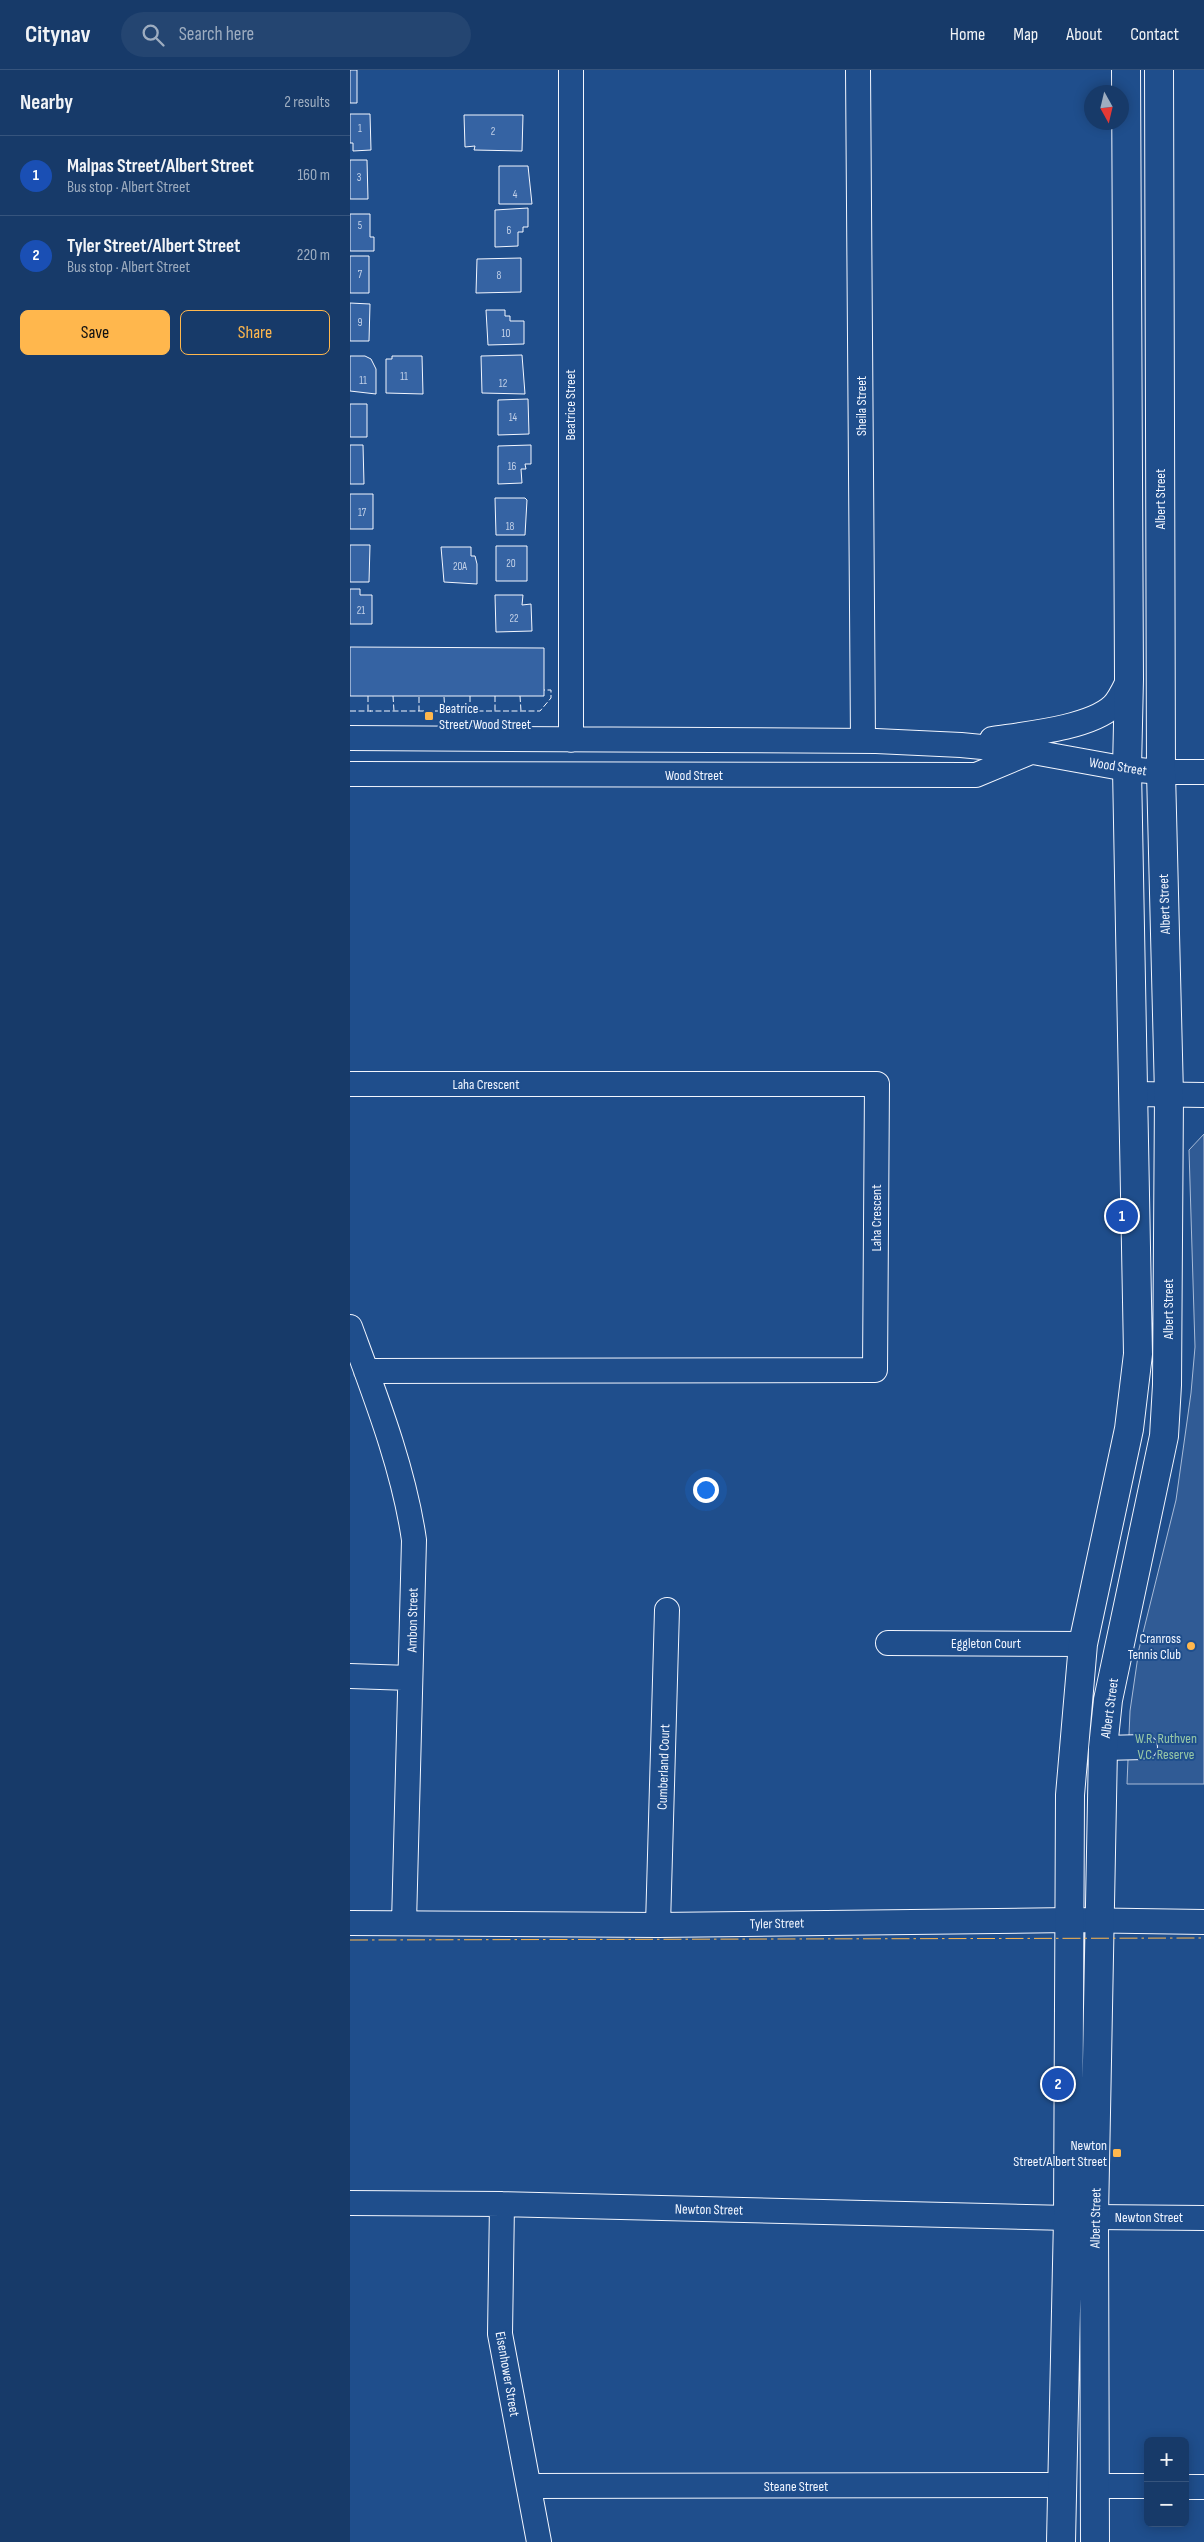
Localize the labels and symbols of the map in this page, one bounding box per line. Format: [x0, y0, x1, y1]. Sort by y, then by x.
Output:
north arrow [1084, 85, 1129, 130]
house number: 1 [358, 122, 362, 135]
house number: 2 [491, 125, 496, 138]
house number: 3 [357, 171, 362, 184]
house number: 4 [513, 188, 518, 201]
house number: 5 [358, 219, 362, 232]
house number: 6 [507, 224, 512, 237]
house number: 7 [358, 268, 363, 281]
house number: 8 [497, 269, 502, 282]
house number: 9 [358, 316, 363, 329]
house number: 10 [502, 327, 510, 340]
street label: Beatrice Street [562, 369, 579, 441]
house number: 11 [400, 370, 408, 383]
house number: 11 [359, 374, 367, 387]
street label: Sheila Street [853, 376, 870, 436]
house number: 12 [499, 377, 508, 390]
house number: 14 [509, 411, 518, 424]
house number: 16 [508, 460, 517, 473]
street label: Albert Street [1152, 469, 1169, 530]
house number: 17 [358, 506, 367, 519]
house number: 18 [506, 520, 515, 533]
house number: 20 [506, 557, 516, 570]
house number: 20A [453, 560, 467, 573]
house number: 21 [357, 604, 365, 617]
house number: 22 [509, 612, 519, 625]
place label: Beatrice Street/Wood Street [439, 700, 531, 733]
marker: Beatrice Street/Wood Street [423, 710, 435, 722]
street label: Wood Street [1088, 754, 1148, 779]
street label: Wood Street [665, 767, 723, 784]
street label: Albert Street [1155, 873, 1174, 935]
street label: Laha Crescent [453, 1076, 519, 1093]
street label: Laha Crescent [868, 1185, 885, 1251]
pin: 1 [1106, 1197, 1138, 1235]
street label: Albert Street [1160, 1279, 1177, 1340]
your location [693, 1477, 719, 1503]
street label: Ambon Street [403, 1588, 422, 1653]
place label: Cranross Tennis Club [1128, 1630, 1181, 1663]
street label: Eggleton Court [951, 1635, 1021, 1652]
marker: Cranross Tennis Club [1185, 1640, 1197, 1652]
street label: Albert Street [1097, 1677, 1122, 1740]
street label: Cumberland Court [654, 1724, 673, 1810]
park label: W.R. Ruthven V.C. Reserve [1135, 1730, 1197, 1763]
street label: Tyler Street [750, 1915, 804, 1932]
pin: 2 [1042, 2065, 1074, 2103]
place label: Newton Street/Albert Street [1013, 2137, 1107, 2170]
marker: Newton Street/Albert Street [1111, 2147, 1123, 2159]
street label: Albert Street [1086, 2188, 1105, 2249]
street label: Newton Street [675, 2200, 743, 2219]
street label: Newton Street [1115, 2209, 1183, 2226]
street label: Eisenhower Street [492, 2330, 523, 2418]
street label: Steane Street [764, 2478, 828, 2495]

